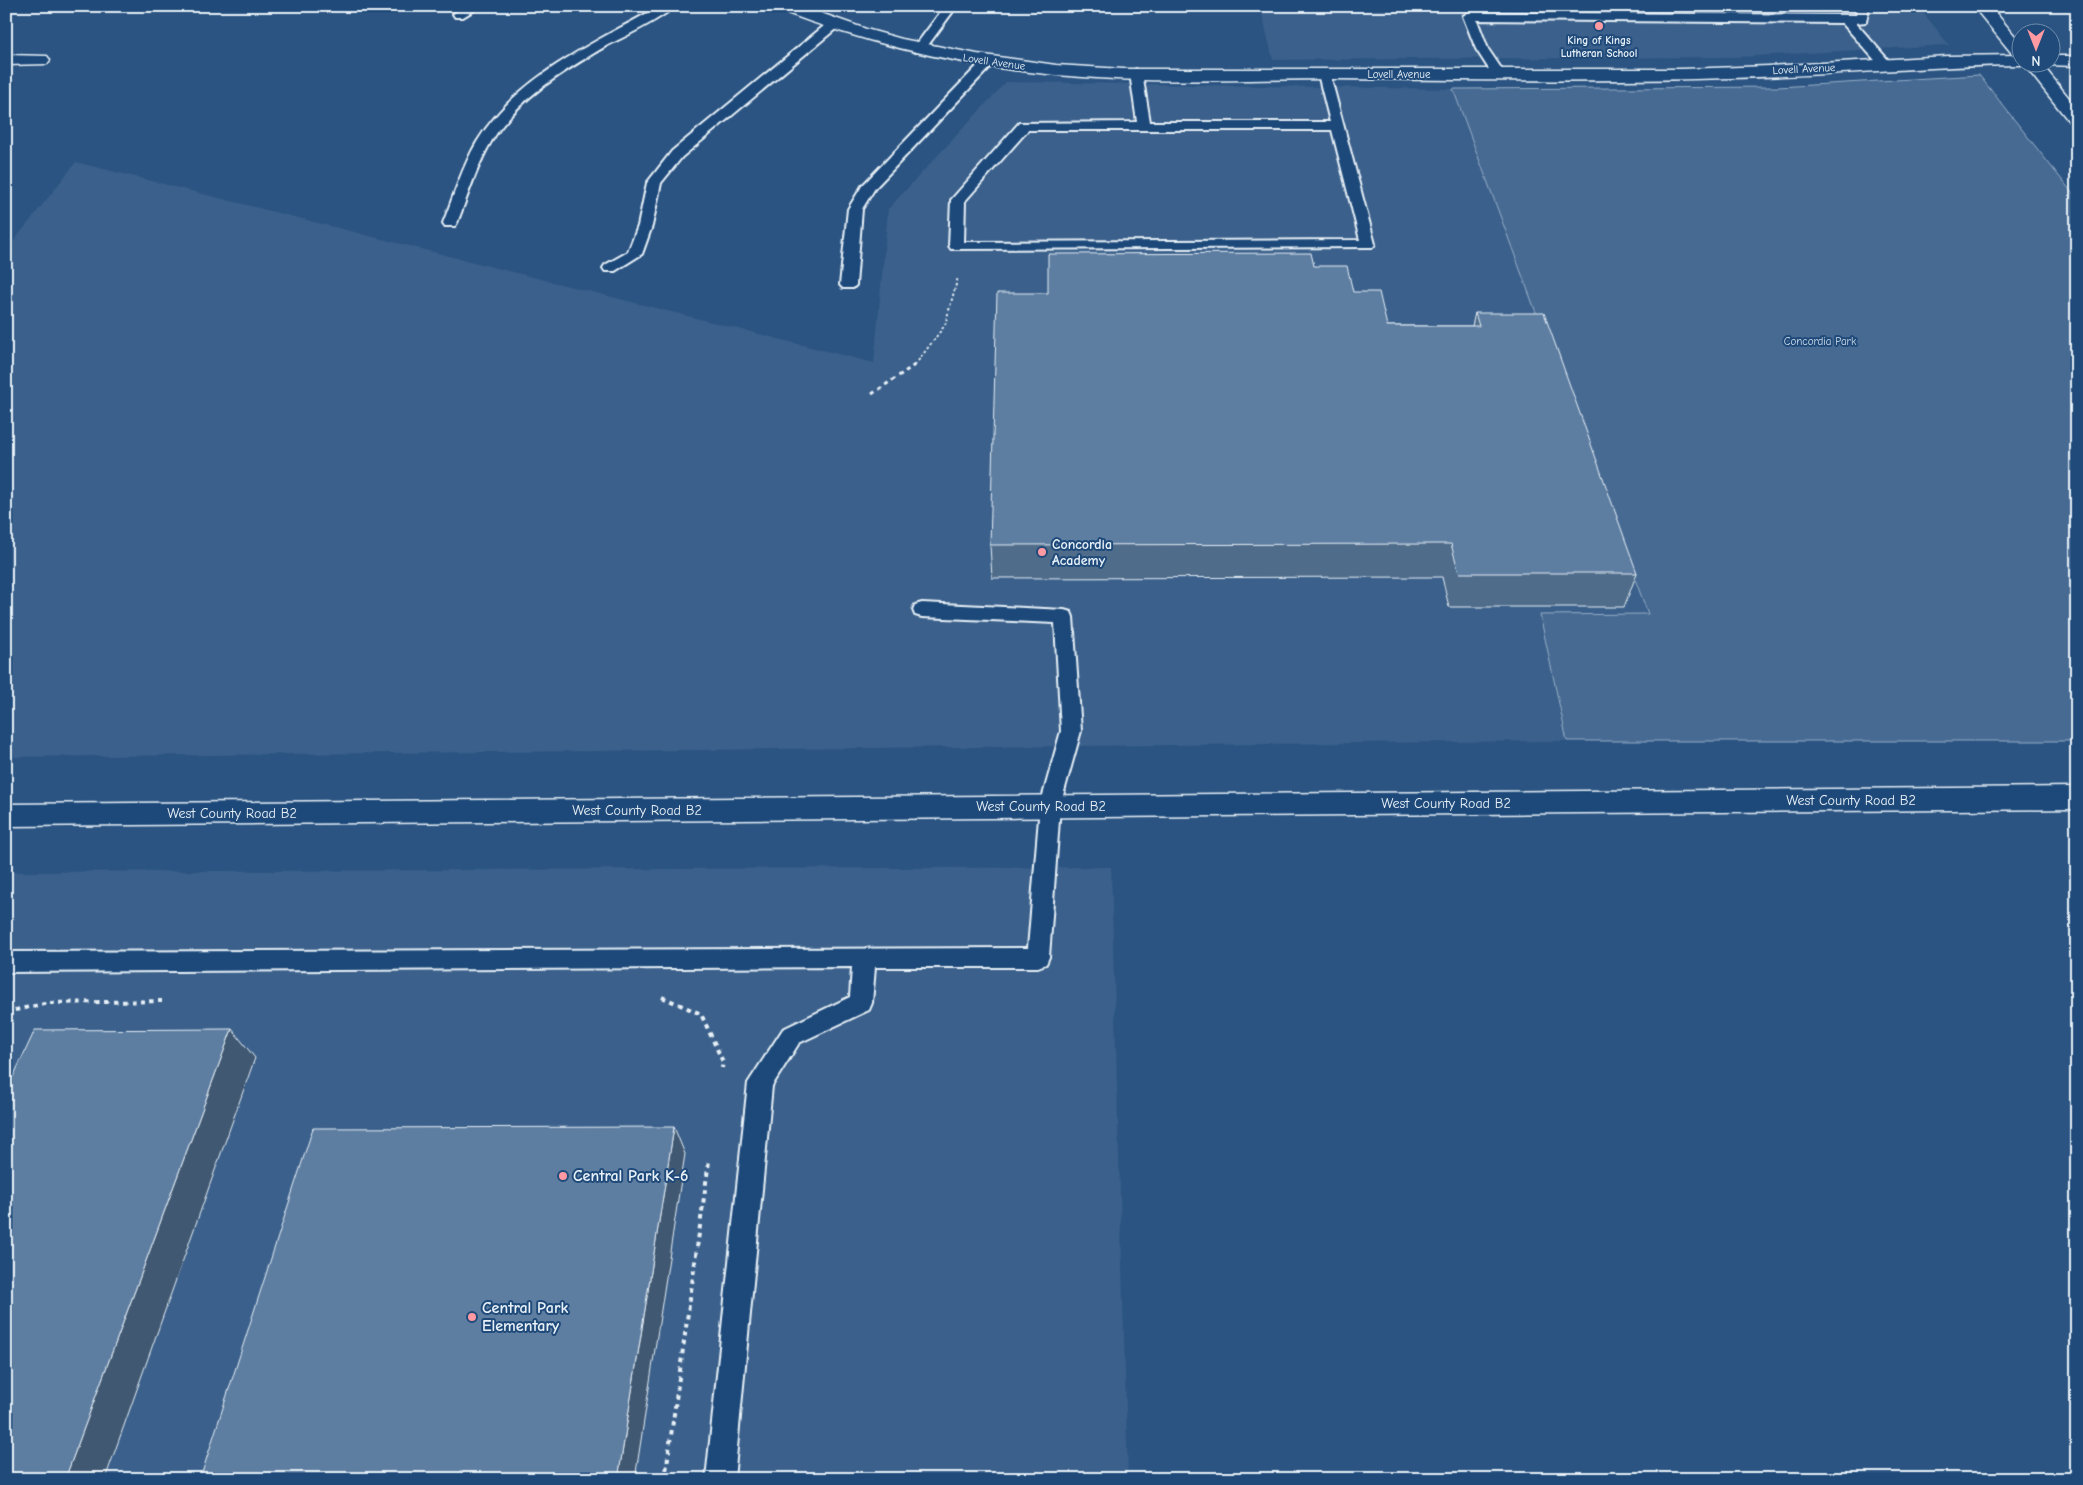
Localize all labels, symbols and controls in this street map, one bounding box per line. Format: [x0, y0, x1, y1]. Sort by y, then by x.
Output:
marker: King of Kings Lutheran School [1593, 20, 1605, 32]
north arrow [2010, 22, 2060, 72]
place label: King of Kings Lutheran School [1561, 34, 1637, 60]
street label: Lovell Avenue [962, 51, 1027, 73]
text: N [2031, 52, 2041, 69]
street label: Lovell Avenue [1772, 61, 1836, 77]
street label: Lovell Avenue [1368, 68, 1431, 81]
park label: Concordia Park [1784, 335, 1857, 348]
place label: Concordia Academy [1052, 536, 1112, 569]
marker: Concordia Academy [1036, 546, 1048, 558]
street label: West County Road B2 [1786, 792, 1916, 809]
street label: West County Road B2 [1381, 795, 1511, 812]
street label: West County Road B2 [976, 798, 1106, 815]
street label: West County Road B2 [572, 802, 702, 819]
street label: West County Road B2 [167, 805, 297, 822]
place label: Central Park K-6 [573, 1167, 688, 1185]
marker: Central Park K-6 [557, 1170, 569, 1182]
place label: Central Park Elementary [482, 1299, 568, 1335]
marker: Central Park Elementary [466, 1311, 478, 1323]

